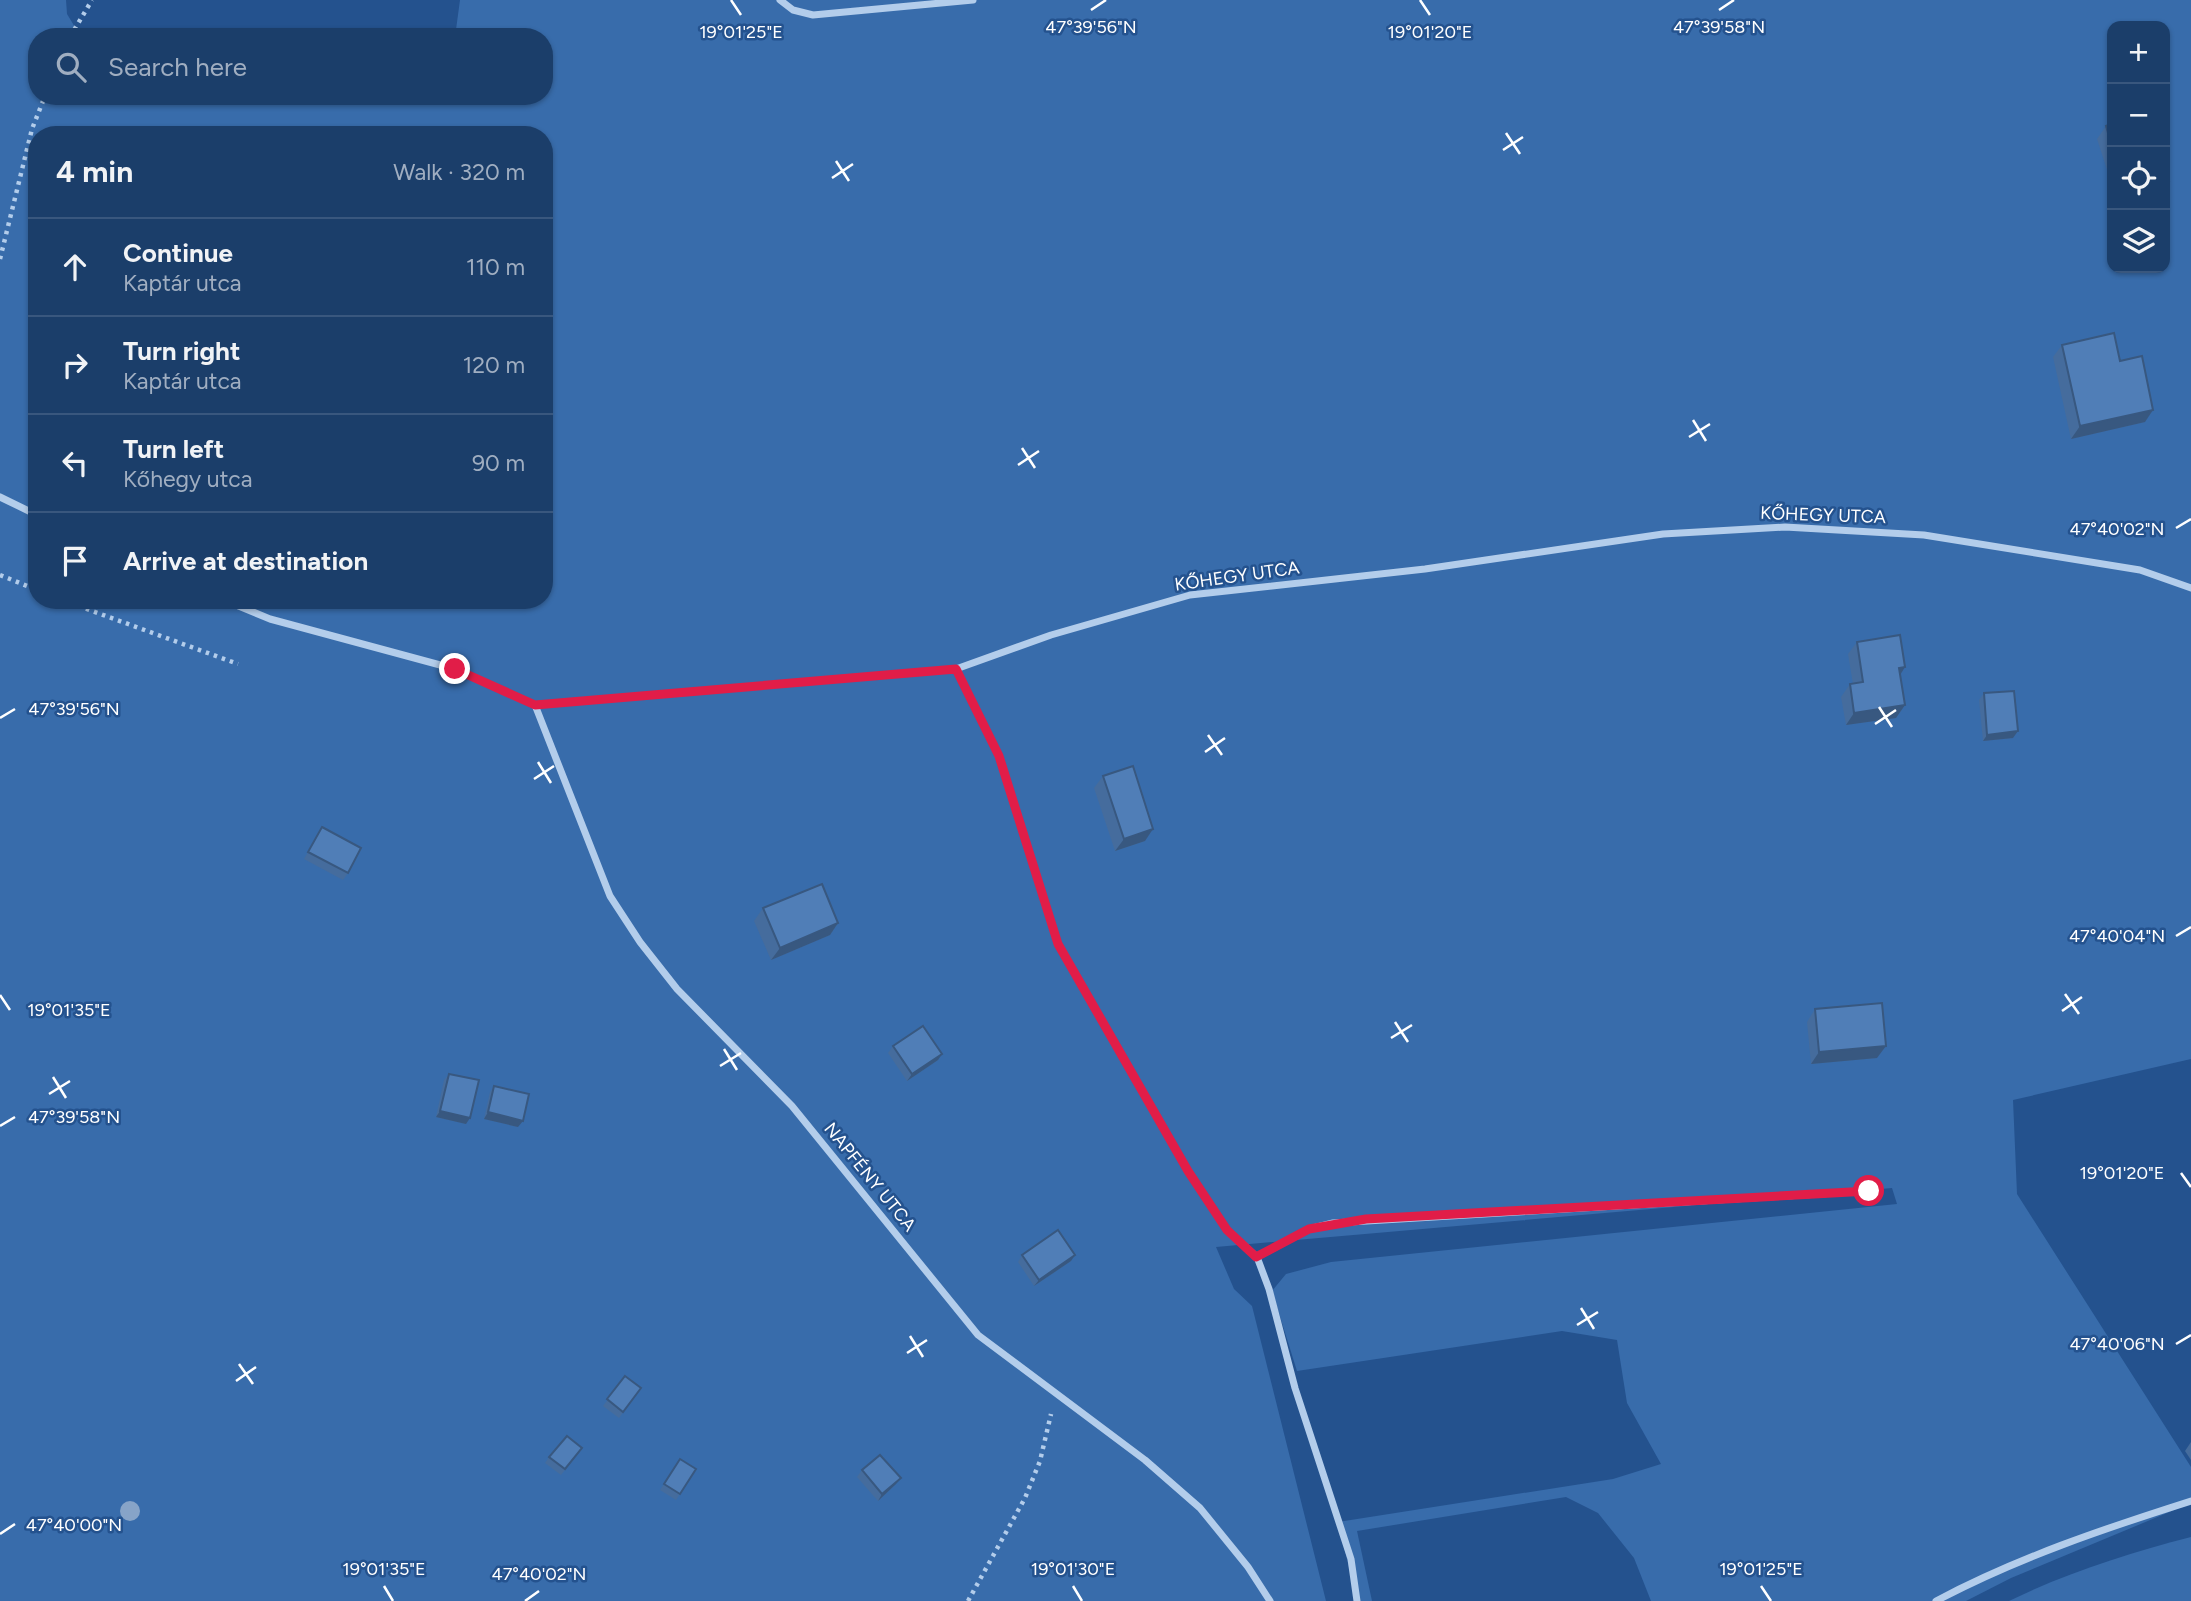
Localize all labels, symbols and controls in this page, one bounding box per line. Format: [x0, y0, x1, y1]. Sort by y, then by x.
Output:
text: 47°39'56"N [1045, 16, 1137, 38]
text: 47°39'58"N [1673, 16, 1765, 38]
text: 19°01'25"E [699, 21, 783, 43]
text: 19°01'20"E [1388, 21, 1472, 43]
map controls [2107, 21, 2170, 273]
button: + [2107, 21, 2170, 84]
search box [28, 28, 553, 105]
icon: search [52, 48, 90, 86]
text: Search here [108, 51, 247, 83]
button: − [2107, 84, 2170, 147]
button: locate [2107, 147, 2170, 210]
text: 4 min [56, 153, 133, 190]
text: Walk · 320 m [393, 158, 525, 186]
button: layers [2107, 210, 2170, 273]
text: Continue [123, 237, 233, 269]
icon: ahead [56, 248, 94, 286]
text: 110 m [466, 253, 525, 281]
text: Kaptár utca [123, 269, 242, 297]
text: Turn right [123, 335, 240, 367]
icon: right [56, 346, 94, 384]
text: 120 m [463, 351, 525, 379]
text: Kaptár utca [123, 367, 242, 395]
text: Turn left [123, 433, 224, 465]
icon: left [56, 444, 94, 482]
text: 90 m [472, 449, 525, 477]
text: Kőhegy utca [123, 465, 253, 493]
street label: KŐHEGY UTCA [1760, 502, 1886, 528]
text: 47°40'02"N [2069, 518, 2165, 540]
icon: arrive [56, 542, 94, 580]
text: Arrive at destination [123, 545, 368, 577]
street label: KŐHEGY UTCA [1173, 556, 1301, 596]
route end [439, 653, 470, 684]
text: 47°39'56"N [28, 698, 120, 720]
text: 47°40'04"N [2069, 925, 2165, 947]
text: 19°01'35"E [27, 999, 111, 1021]
text: 47°39'58"N [28, 1106, 120, 1128]
street label: NAPFÉNY UTCA [819, 1118, 921, 1236]
text: 19°01'20"E [2080, 1162, 2164, 1184]
route start [1853, 1175, 1884, 1206]
text: 47°40'06"N [2069, 1333, 2165, 1355]
text: 47°40'00"N [26, 1514, 122, 1536]
text: 19°01'35"E [342, 1558, 426, 1580]
text: 19°01'30"E [1031, 1558, 1115, 1580]
text: 19°01'25"E [1719, 1558, 1803, 1580]
text: 47°40'02"N [491, 1563, 587, 1585]

